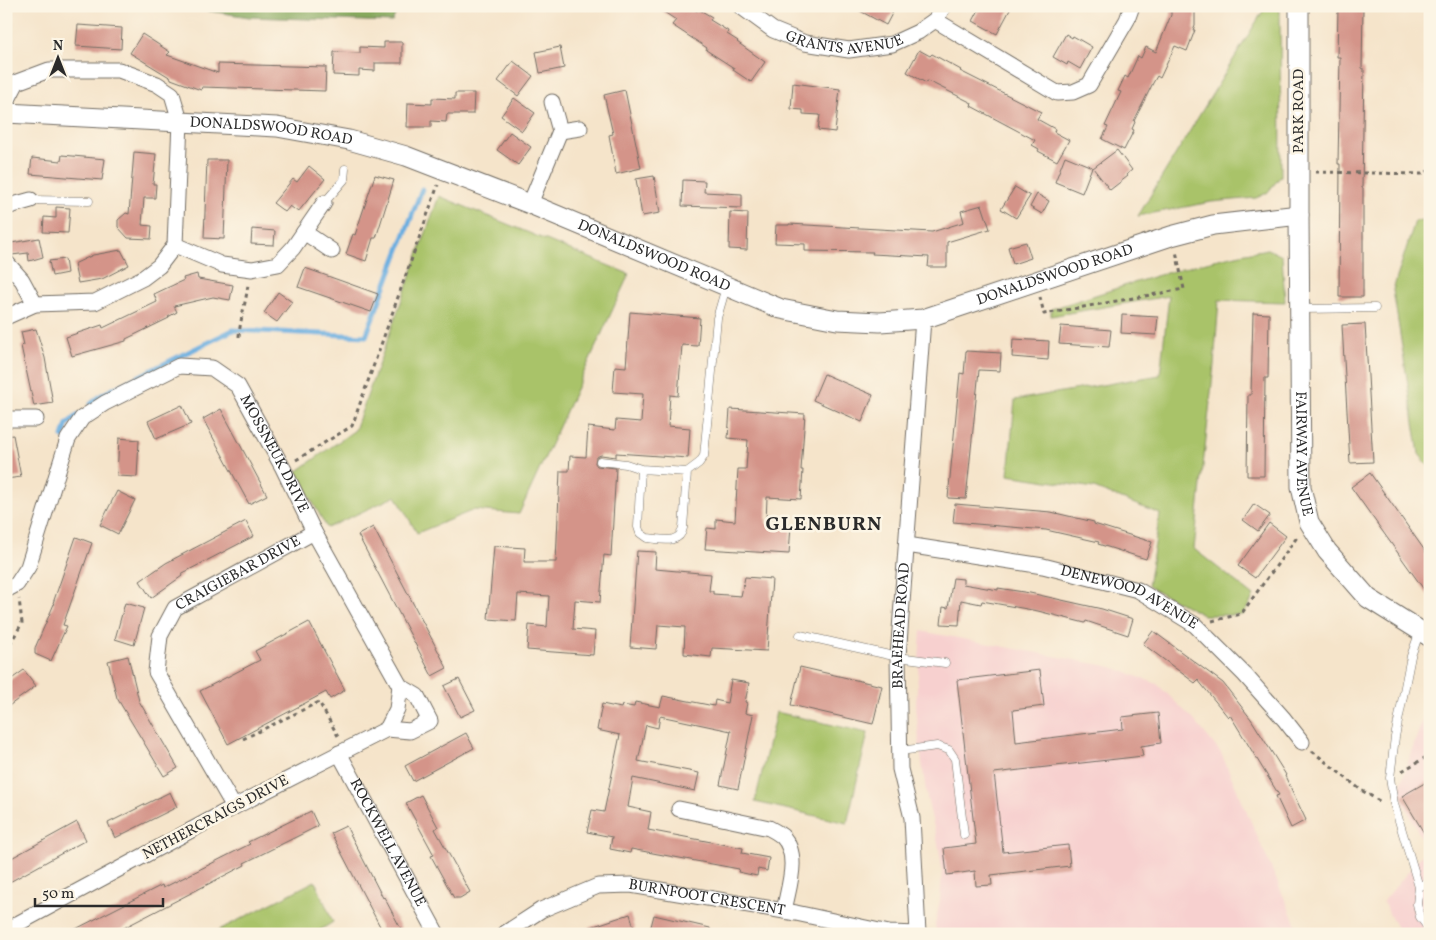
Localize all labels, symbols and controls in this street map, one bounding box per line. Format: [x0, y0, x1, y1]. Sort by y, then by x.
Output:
street label: GRANTS AVENUE [782, 26, 907, 61]
north arrow [32, 32, 82, 82]
text: N [53, 37, 63, 56]
street label: PARK ROAD [1289, 69, 1310, 153]
street label: DONALDSWOOD ROAD [189, 112, 354, 151]
street label: DONALDSWOOD ROAD [574, 215, 734, 297]
street label: DONALDSWOOD ROAD [974, 239, 1136, 311]
street label: MOSSNEUK DRIVE [234, 391, 314, 517]
street label: FAIRWAY AVENUE [1290, 391, 1318, 518]
district label: GLENBURN [765, 511, 883, 539]
street label: CRAIGIEBAR DRIVE [172, 531, 305, 616]
street label: DENEWOOD AVENUE [1058, 560, 1202, 635]
street label: BRAEHEAD ROAD [887, 562, 915, 689]
street label: NETHERCRAIGS DRIVE [139, 771, 293, 865]
street label: ROCKWELL AVENUE [344, 775, 431, 911]
street label: BURNFOOT CRESCENT [627, 874, 787, 922]
scale bar [35, 875, 162, 907]
text: 50 m [42, 884, 74, 905]

